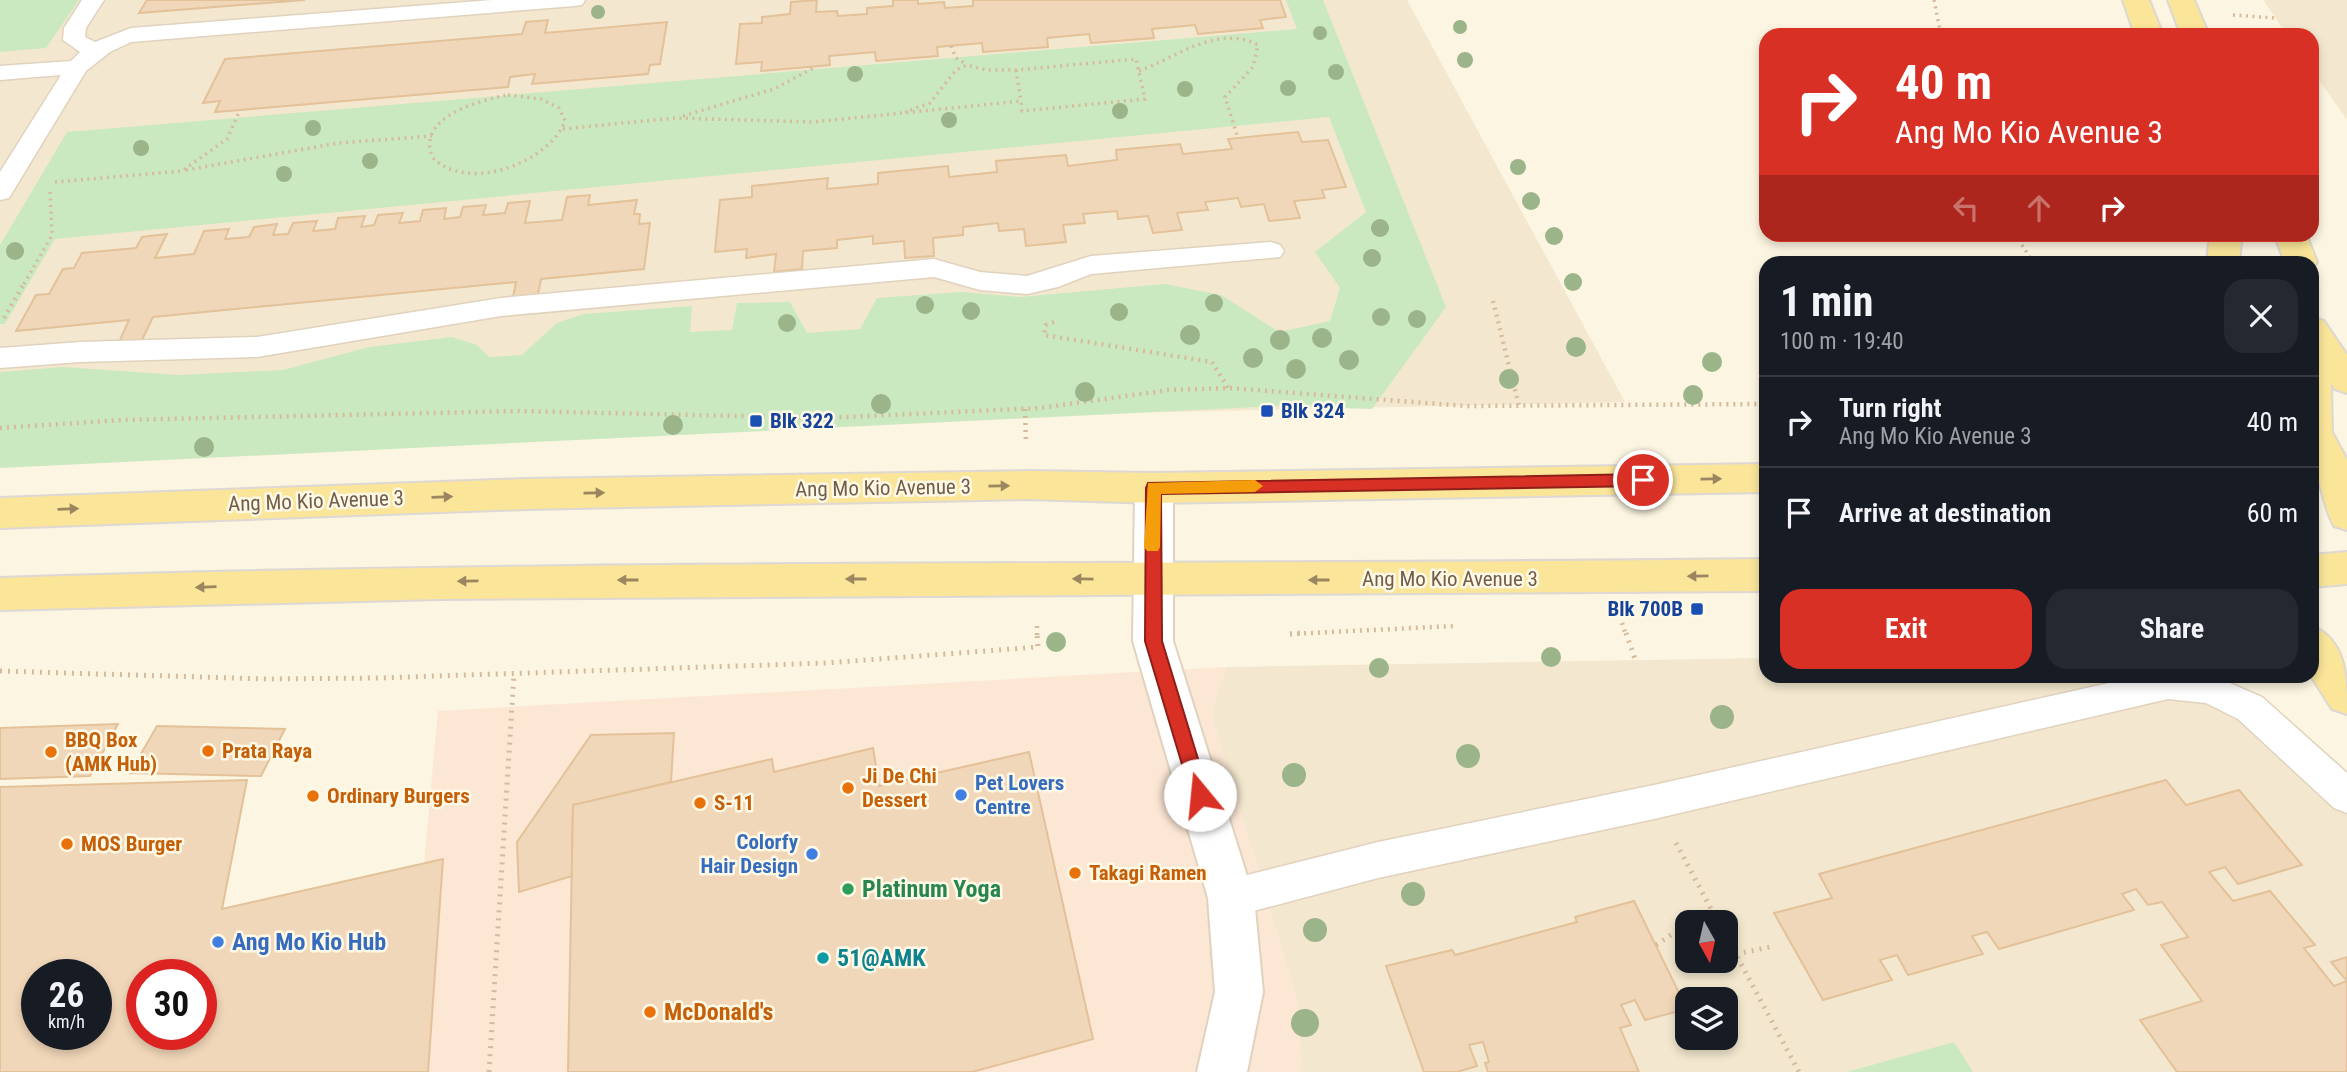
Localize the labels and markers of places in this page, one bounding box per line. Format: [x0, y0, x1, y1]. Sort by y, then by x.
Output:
place label: Blk 324 [1281, 399, 1345, 423]
marker: Blk 324 [1259, 403, 1275, 419]
place label: Blk 322 [770, 409, 834, 433]
marker: Blk 322 [748, 413, 764, 429]
pin [1613, 450, 1673, 510]
place label: Blk 700B [1607, 597, 1683, 621]
marker: Blk 700B [1689, 601, 1705, 617]
place label: BBQ Box (AMK Hub) [65, 728, 157, 776]
place label: Prata Raya [222, 739, 312, 763]
marker: Prata Raya [200, 743, 216, 759]
marker: BBQ Box (AMK Hub) [43, 744, 59, 760]
place label: Ji De Chi Dessert [862, 764, 937, 812]
place label: Pet Lovers Centre [975, 771, 1064, 819]
marker: Ji De Chi Dessert [840, 780, 856, 796]
place label: Ordinary Burgers [327, 784, 470, 808]
marker: Pet Lovers Centre [953, 787, 969, 803]
marker: Ordinary Burgers [305, 788, 321, 804]
place label: S-11 [714, 791, 754, 815]
marker: S-11 [692, 795, 708, 811]
place label: Colorfy Hair Design [700, 830, 799, 878]
place label: MOS Burger [81, 832, 182, 856]
marker: MOS Burger [59, 836, 75, 852]
marker: Colorfy Hair Design [804, 846, 820, 862]
place label: Takagi Ramen [1089, 861, 1207, 885]
marker: Takagi Ramen [1067, 865, 1083, 881]
place label: Platinum Yoga [862, 875, 1001, 903]
marker: Platinum Yoga [840, 881, 856, 897]
place label: Ang Mo Kio Hub [232, 928, 386, 956]
marker: Ang Mo Kio Hub [210, 934, 226, 950]
place label: 51@AMK [837, 944, 926, 972]
marker: 51@AMK [815, 950, 831, 966]
place label: McDonald's [664, 998, 774, 1026]
marker: McDonald's [642, 1004, 658, 1020]

